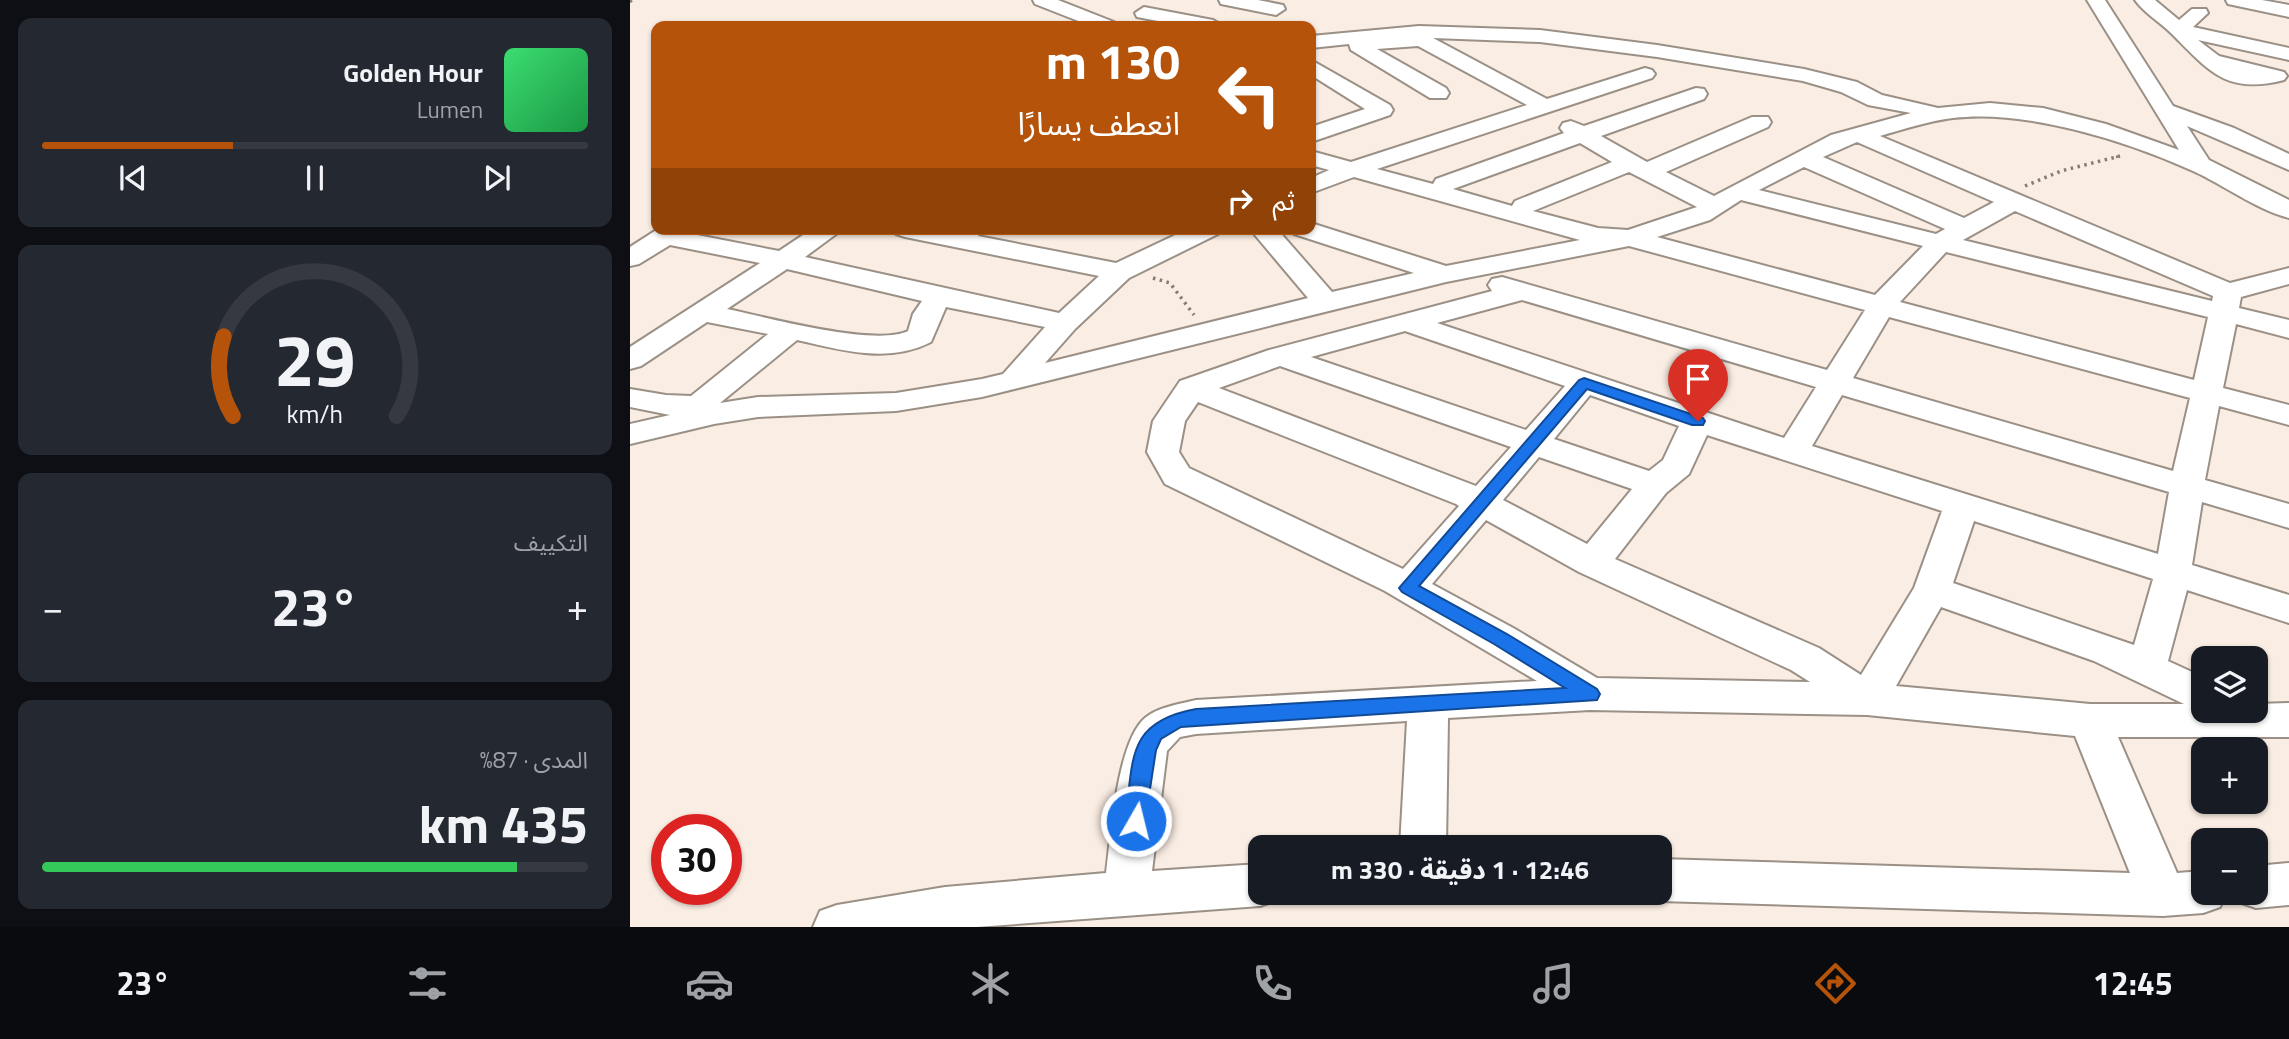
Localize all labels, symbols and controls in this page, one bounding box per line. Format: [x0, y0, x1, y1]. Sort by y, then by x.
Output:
text: 130 m [1046, 23, 1180, 98]
icon: left [1204, 49, 1295, 140]
text: Golden Hour [343, 53, 483, 92]
text: Lumen [417, 92, 483, 127]
text: انعطف يسارًا [1018, 99, 1180, 147]
icon: previous [114, 159, 152, 197]
icon: pause [296, 159, 334, 197]
icon: next [478, 159, 516, 197]
text: ثم [1273, 181, 1295, 220]
icon: right [1221, 182, 1259, 220]
text: 29 [274, 304, 356, 414]
pin [1668, 349, 1728, 421]
icon: arrive [1679, 360, 1717, 398]
text: km/h [287, 395, 343, 433]
text: التكييف [514, 525, 588, 560]
text: 23° [271, 567, 359, 646]
text: − [42, 578, 63, 636]
text: + [567, 578, 588, 636]
map controls [2191, 646, 2268, 905]
button: layers [2191, 646, 2268, 723]
button: + [2191, 737, 2268, 814]
text: المدى · 87% [480, 742, 588, 777]
text: 435 km [419, 784, 588, 863]
position arrow [1099, 784, 1173, 858]
speed limit sign: 30 [651, 814, 742, 905]
button: − [2191, 828, 2268, 905]
text: 12:46 · 1 دقيقة · 330 m [1331, 850, 1589, 889]
text: 23° [116, 959, 170, 1007]
icon: filters [403, 959, 452, 1008]
icon: car [685, 959, 734, 1008]
icon: climate [966, 959, 1015, 1008]
icon: phone [1248, 959, 1297, 1008]
icon: music [1529, 959, 1578, 1008]
icon: directions [1811, 959, 1860, 1008]
text: 12:45 [2093, 959, 2173, 1007]

